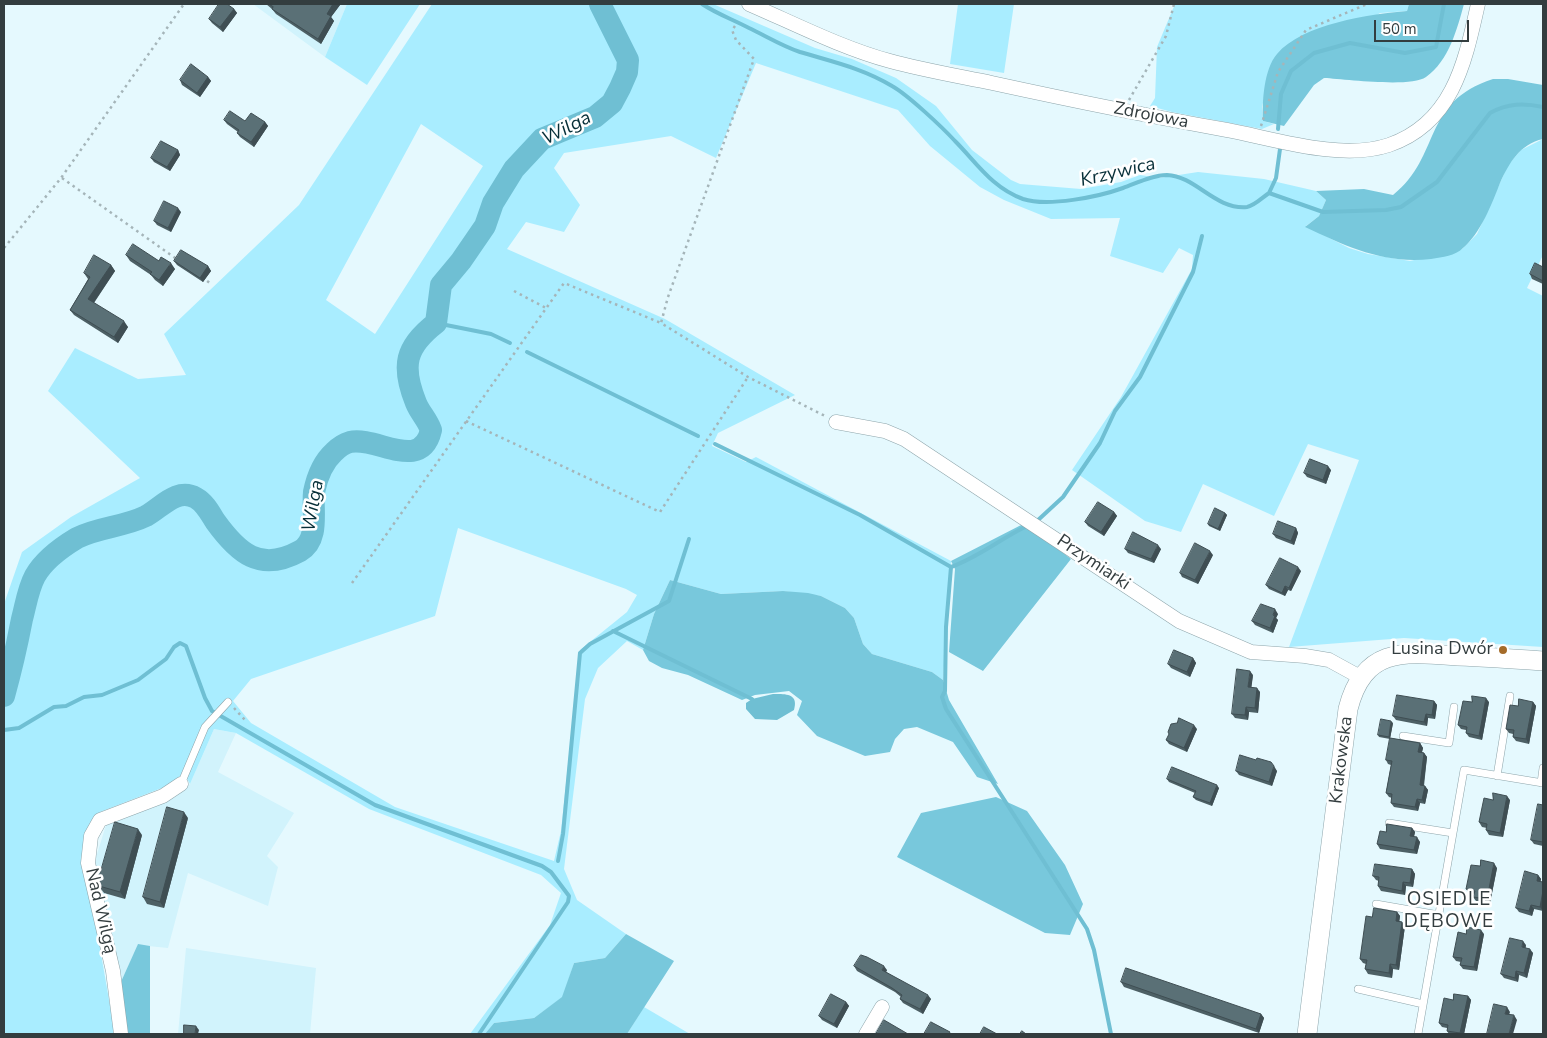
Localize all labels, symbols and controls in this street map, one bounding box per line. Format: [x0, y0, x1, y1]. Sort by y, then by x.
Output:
scale bar [1377, 10, 1472, 42]
text: 50 m [1382, 19, 1417, 39]
street label: Zdrojowa [1112, 98, 1190, 134]
water label: Wilga [539, 107, 595, 151]
water label: Krzywica [1078, 153, 1158, 193]
water label: Wilga [298, 478, 330, 534]
street label: Przymiarki [1052, 531, 1134, 595]
place label: Lusina Dwór [1391, 639, 1493, 661]
marker: Lusina Dwór [1497, 644, 1509, 656]
street label: Krakowska [1326, 715, 1358, 805]
street label: Nad Wilgą [80, 866, 120, 956]
district label: OSIEDLE DĘBOWE [1403, 889, 1495, 933]

